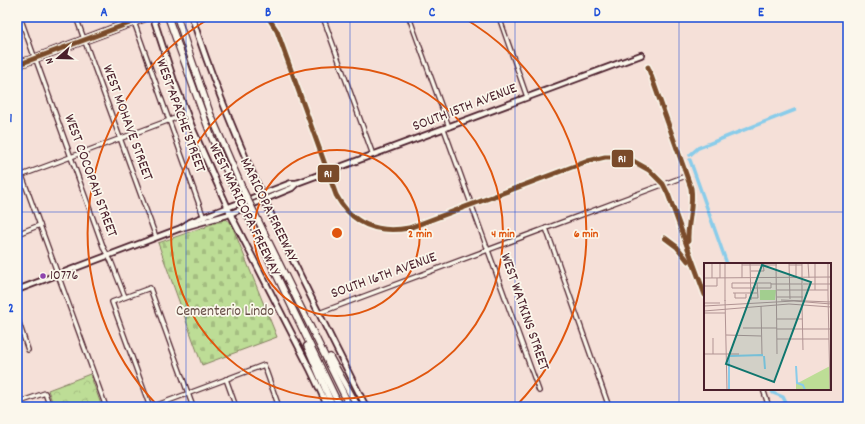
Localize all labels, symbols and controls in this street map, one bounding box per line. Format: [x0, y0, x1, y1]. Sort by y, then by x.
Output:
text: A [100, 4, 108, 23]
text: B [265, 4, 271, 23]
text: C [429, 4, 436, 23]
text: D [594, 4, 601, 23]
text: E [758, 4, 765, 23]
north arrow [38, 38, 78, 78]
text: N [42, 55, 59, 66]
street label: WEST APACHE STREET [149, 56, 211, 176]
street label: WEST MOHAVE STREET [96, 62, 158, 184]
street label: SOUTH 15TH AVENUE [409, 78, 521, 138]
text: 1 [10, 110, 13, 129]
street label: WEST COCOPAH STREET [58, 112, 122, 240]
street label: WEST MARICOPA FREEWAY [204, 141, 284, 279]
line badge: R1 [611, 149, 634, 168]
text: R1 [618, 152, 626, 168]
street label: MARICOPA FREEWAY [235, 155, 301, 265]
line badge: R1 [317, 164, 340, 183]
text: R1 [324, 167, 332, 183]
centre of rings [330, 226, 344, 240]
text: 2 min [408, 226, 432, 243]
text: 4 min [491, 226, 515, 243]
text: 6 min [574, 226, 599, 243]
street label: SOUTH 16TH AVENUE [328, 247, 440, 305]
street label: WEST WATKINS STREET [494, 250, 554, 374]
inset map [704, 263, 831, 390]
place label: 10776 [50, 266, 78, 286]
marker: 10776 [38, 271, 48, 281]
text: 2 [8, 300, 14, 319]
park label: Cementerio Lindo [176, 301, 274, 323]

